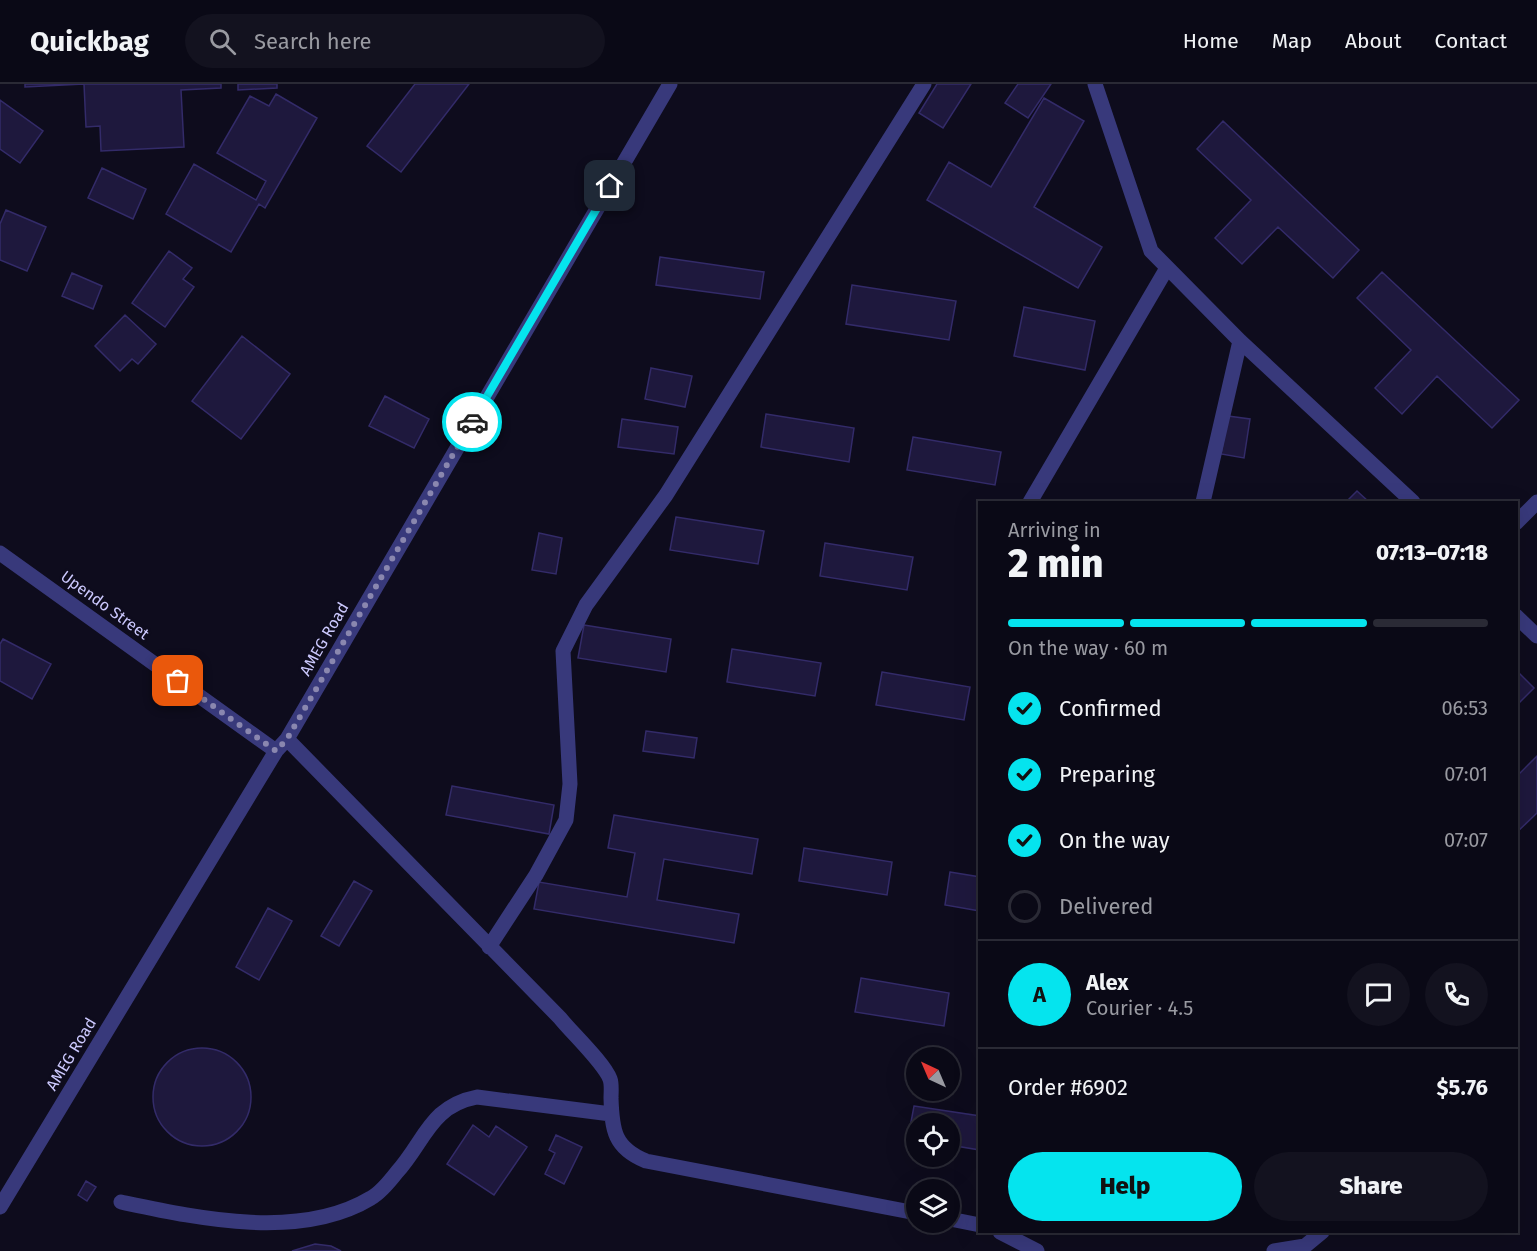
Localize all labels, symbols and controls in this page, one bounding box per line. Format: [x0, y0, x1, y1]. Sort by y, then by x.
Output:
search box [185, 14, 605, 68]
text: Quickbag [30, 25, 149, 58]
icon: search [206, 25, 239, 58]
text: Search here [254, 28, 372, 55]
text: Home [1183, 28, 1239, 54]
text: Map [1272, 28, 1312, 54]
text: About [1345, 28, 1402, 54]
text: Contact [1435, 28, 1507, 54]
pin [584, 160, 635, 211]
icon: home [593, 169, 626, 202]
courier [442, 392, 502, 452]
icon: car [456, 406, 489, 439]
text: Arriving in [1008, 518, 1101, 542]
text: 07:13–07:18 [1376, 539, 1488, 566]
text: 2 min [1008, 541, 1104, 587]
street label: Upendo Street [57, 567, 153, 644]
street label: AMEG Road [295, 599, 353, 679]
text: On the way · 60 m [1008, 636, 1168, 660]
pin [152, 655, 203, 706]
icon: bag [161, 664, 194, 697]
icon: check [1008, 692, 1041, 725]
text: Confirmed [1059, 695, 1162, 722]
text: 06:53 [1441, 696, 1488, 720]
icon: check [1008, 758, 1041, 791]
text: Preparing [1059, 761, 1155, 788]
text: 07:01 [1444, 762, 1488, 786]
icon: check [1008, 824, 1041, 857]
text: On the way [1059, 827, 1170, 854]
text: 07:07 [1444, 828, 1488, 852]
text: Delivered [1059, 893, 1154, 920]
button: chat [1347, 963, 1410, 1026]
button: phone [1425, 963, 1488, 1026]
text: Alex [1086, 969, 1129, 996]
text: A [1033, 981, 1046, 1008]
text: Courier · 4.5 [1086, 996, 1193, 1020]
street label: AMEG Road [42, 1014, 100, 1094]
north arrow [906, 1047, 960, 1101]
map controls [906, 1047, 960, 1233]
text: Order #6902 [1008, 1074, 1128, 1101]
text: $5.76 [1437, 1074, 1488, 1101]
button: locate [906, 1113, 960, 1167]
button: Help [1008, 1152, 1242, 1221]
button: Share [1254, 1152, 1488, 1221]
button: layers [906, 1179, 960, 1233]

